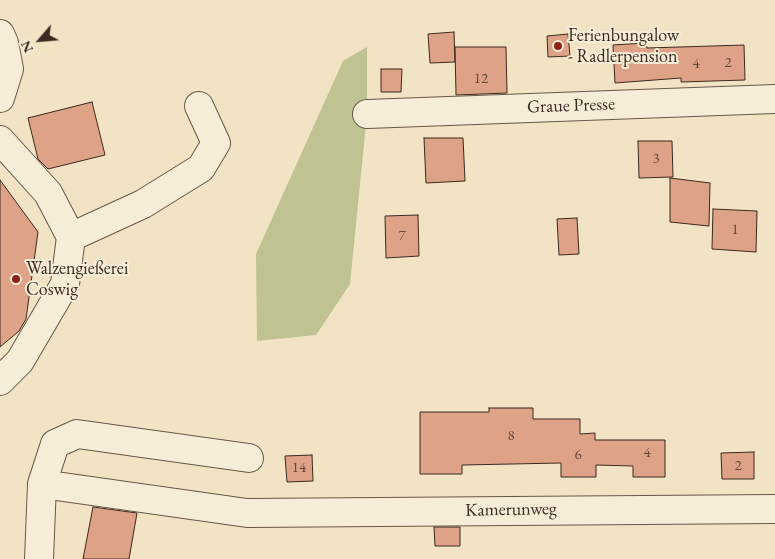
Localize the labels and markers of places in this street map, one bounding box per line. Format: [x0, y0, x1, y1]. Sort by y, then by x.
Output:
place label: Ferienbungalow - Radlerpension [568, 25, 679, 68]
marker: Ferienbungalow - Radlerpension [552, 40, 564, 52]
place label: Walzengießerei Coswig [26, 258, 128, 300]
marker: Walzengießerei Coswig [10, 273, 22, 285]

